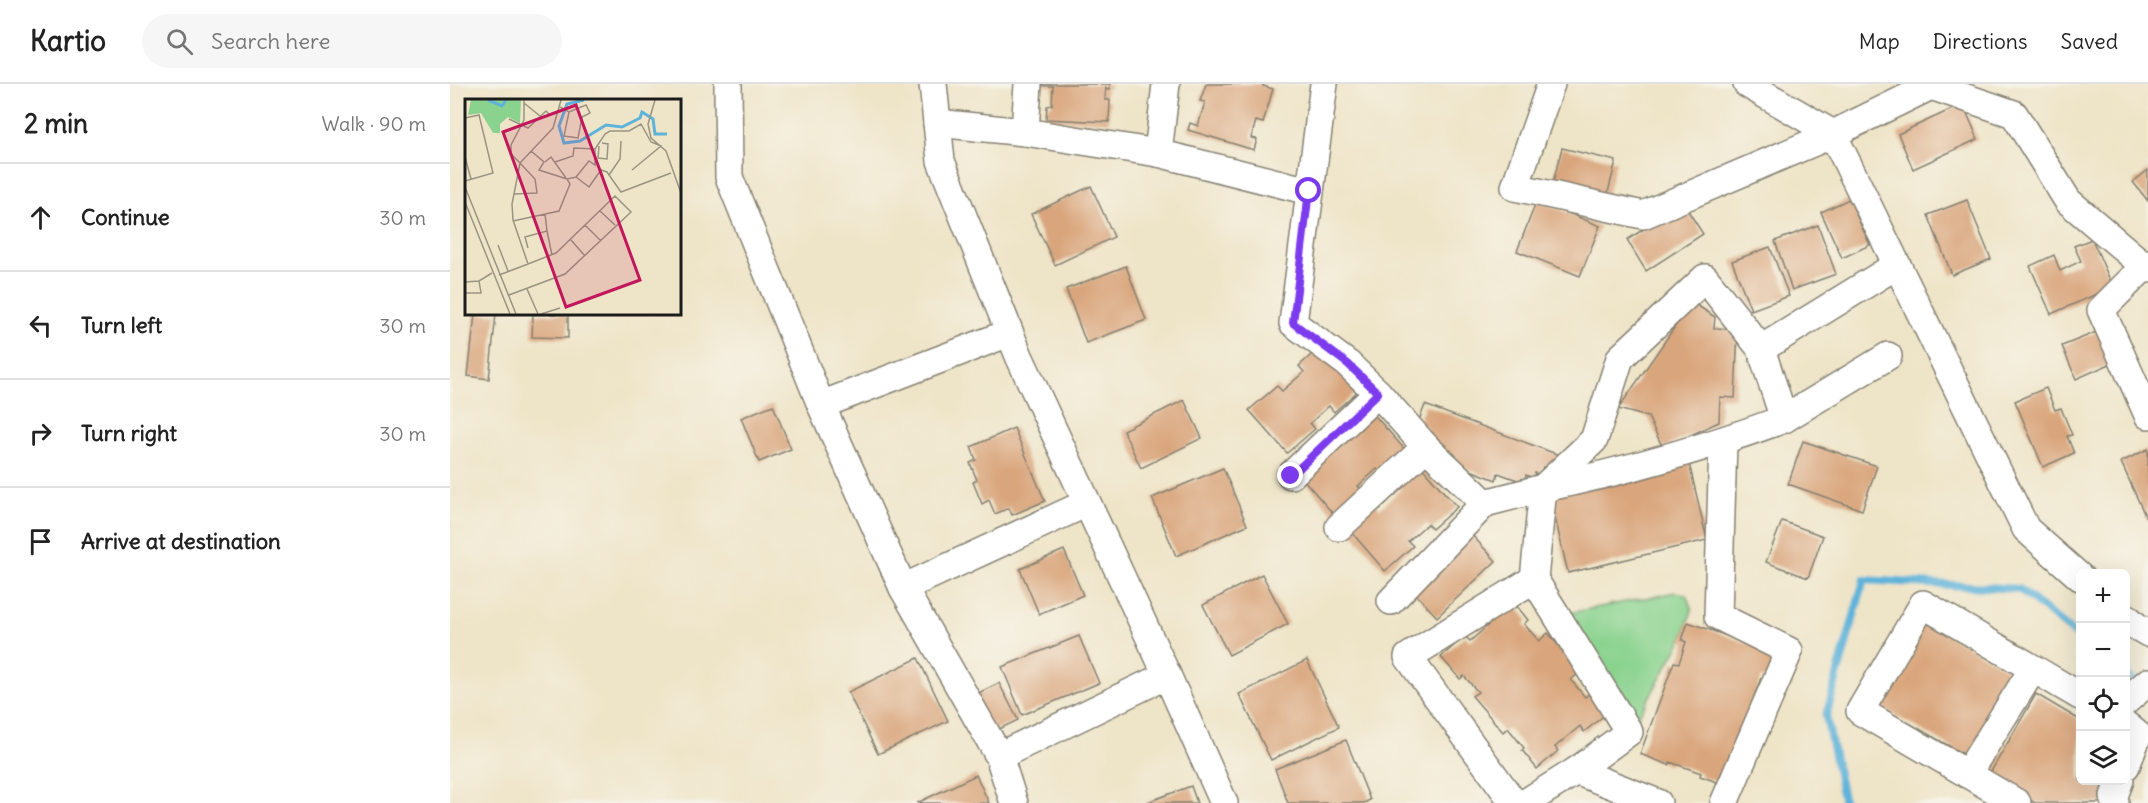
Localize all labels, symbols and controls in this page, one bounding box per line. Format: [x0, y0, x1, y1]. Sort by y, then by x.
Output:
search box [142, 14, 562, 68]
text: Kartio [30, 23, 106, 59]
icon: search [163, 25, 196, 58]
text: Search here [211, 27, 330, 55]
text: Map [1859, 28, 1900, 55]
text: Directions [1933, 28, 2027, 55]
text: Saved [2060, 28, 2118, 55]
inset map [465, 99, 681, 315]
text: 2 min [24, 107, 88, 140]
text: Walk · 90 m [321, 111, 426, 136]
route start [1295, 177, 1321, 203]
icon: ahead [24, 201, 57, 234]
text: Continue [81, 203, 170, 231]
text: 30 m [379, 205, 426, 230]
icon: left [24, 309, 57, 342]
text: Turn left [81, 311, 162, 339]
text: 30 m [379, 313, 426, 338]
icon: right [24, 417, 57, 450]
text: Turn right [81, 419, 177, 447]
text: 30 m [379, 421, 426, 446]
route end [1277, 462, 1303, 488]
icon: arrive [24, 525, 57, 558]
text: Arrive at destination [81, 527, 281, 555]
map controls [2076, 569, 2130, 785]
button: + [2076, 569, 2130, 623]
button: − [2076, 623, 2130, 677]
button: locate [2076, 677, 2130, 731]
button: layers [2076, 731, 2130, 785]

